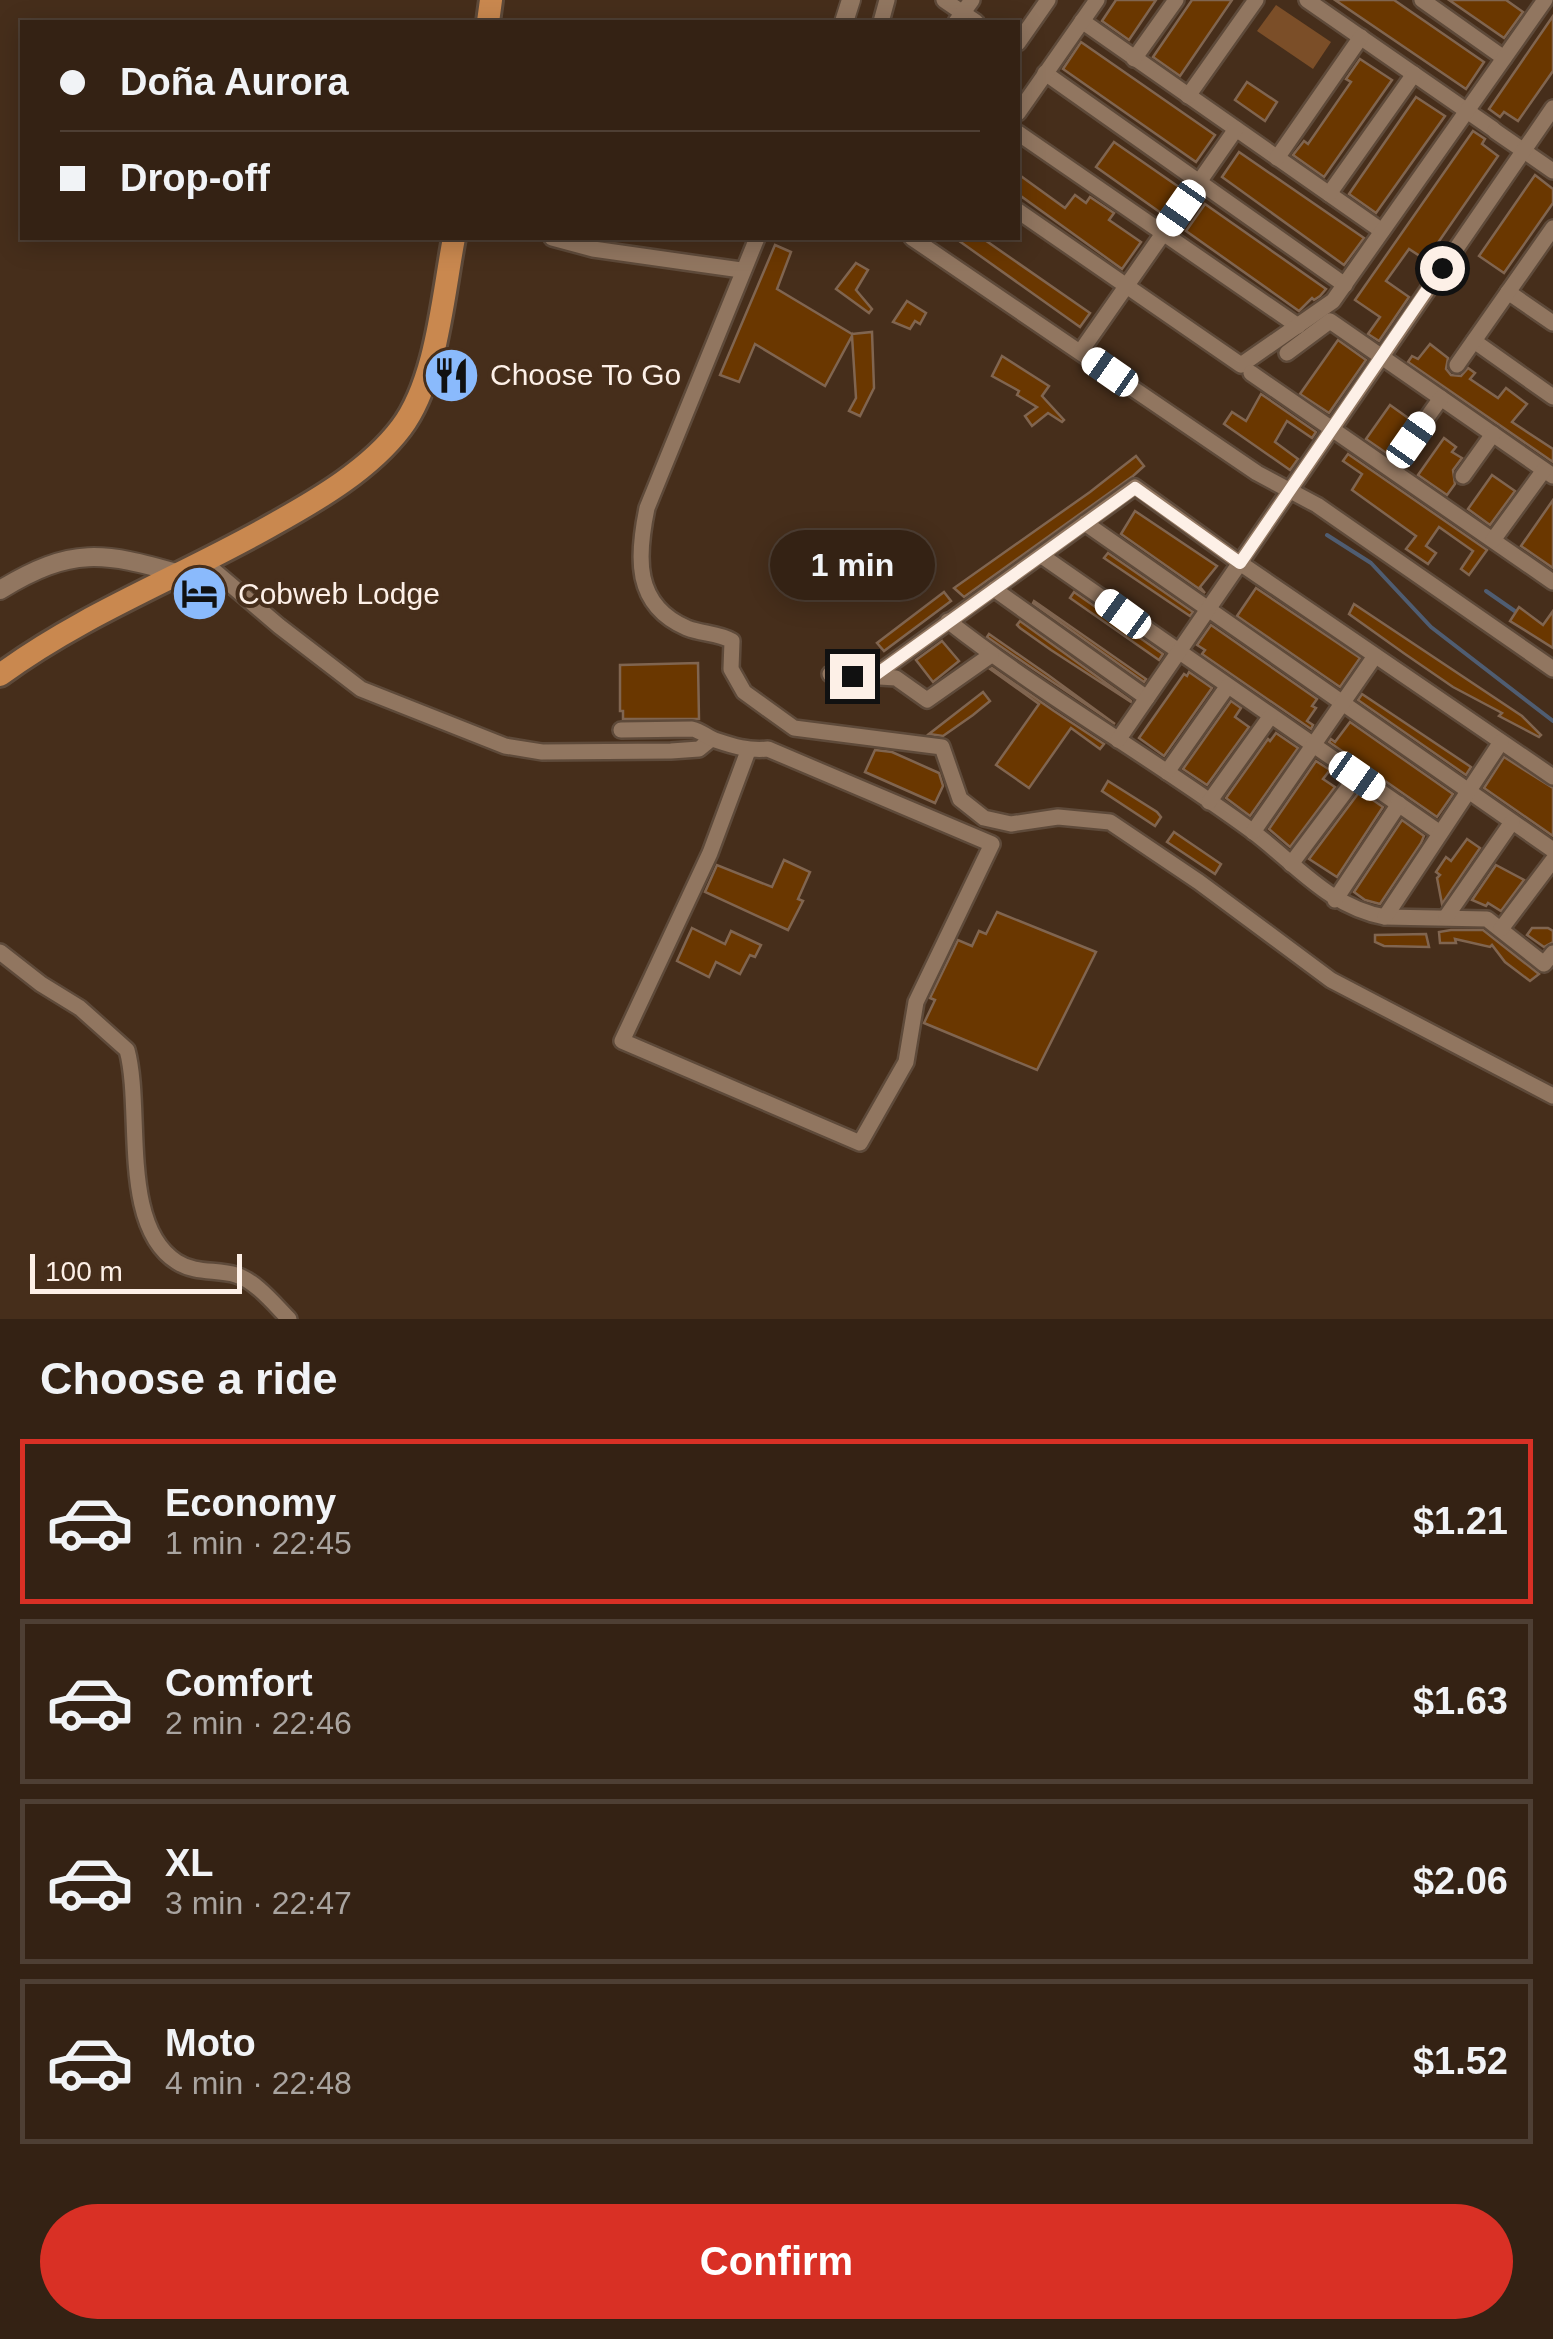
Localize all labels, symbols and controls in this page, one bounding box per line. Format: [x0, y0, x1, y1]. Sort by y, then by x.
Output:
text: Doña Aurora [120, 61, 349, 103]
text: Drop-off [120, 157, 270, 199]
car [1152, 175, 1210, 241]
route start [1420, 246, 1465, 291]
car [1077, 343, 1143, 401]
restaurant icon: Choose To Go [421, 345, 481, 405]
place label: Choose To Go [490, 358, 681, 391]
car [1382, 407, 1440, 473]
callout: 1 min [770, 531, 934, 601]
text: 1 min [811, 547, 894, 583]
hotel icon: Cobweb Lodge [169, 564, 229, 624]
place label: Cobweb Lodge [238, 577, 440, 610]
car [1090, 584, 1156, 644]
route end [830, 654, 875, 699]
car [1324, 747, 1390, 805]
scale bar [30, 1249, 242, 1294]
text: 100 m [45, 1256, 123, 1287]
text: Choose a ride [40, 1353, 338, 1404]
icon: car [45, 1477, 135, 1567]
text: Economy [165, 1482, 336, 1524]
text: $1.21 [1413, 1500, 1508, 1542]
text: 1 min · 22:45 [165, 1525, 352, 1561]
icon: car [45, 1657, 135, 1747]
text: Comfort [165, 1662, 313, 1704]
text: $1.63 [1413, 1680, 1508, 1722]
text: 2 min · 22:46 [165, 1705, 352, 1741]
icon: car [45, 1837, 135, 1927]
text: XL [165, 1842, 214, 1884]
text: $2.06 [1413, 1860, 1508, 1902]
text: 3 min · 22:47 [165, 1885, 352, 1921]
icon: car [45, 2017, 135, 2107]
text: Moto [165, 2022, 256, 2064]
text: $1.52 [1413, 2040, 1508, 2082]
text: 4 min · 22:48 [165, 2065, 352, 2101]
button: Confirm [40, 2204, 1513, 2319]

